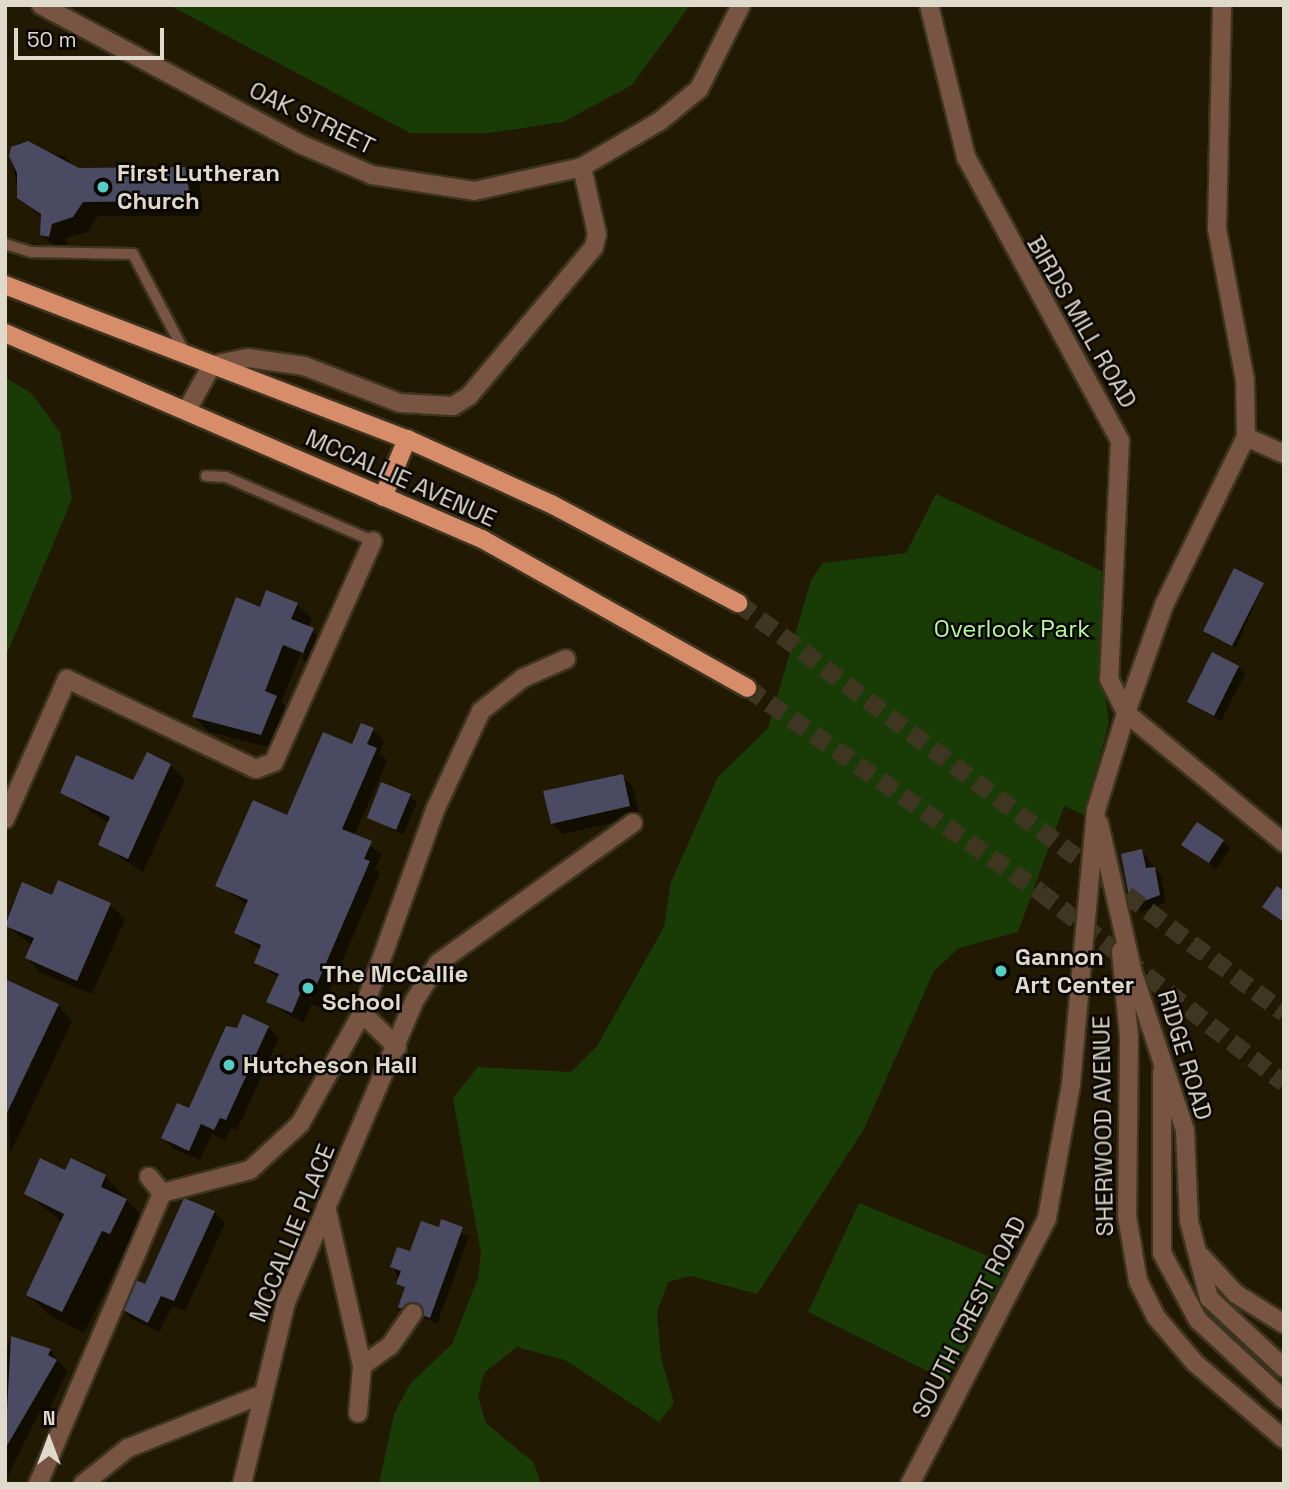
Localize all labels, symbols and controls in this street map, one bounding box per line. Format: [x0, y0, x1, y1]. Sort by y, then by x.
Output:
scale bar [18, 14, 168, 58]
text: 50 m [27, 26, 77, 53]
street label: OAK STREET [245, 75, 379, 161]
place label: First Lutheran Church [117, 159, 280, 215]
marker: First Lutheran Church [95, 179, 111, 195]
street label: BIRDS MILL ROAD [1021, 231, 1143, 413]
street label: MCCALLIE AVENUE [301, 423, 501, 533]
park label: Overlook Park [934, 615, 1090, 643]
place label: Gannon Art Center [1015, 943, 1134, 999]
place label: The McCallie School [322, 960, 468, 1016]
marker: Gannon Art Center [993, 963, 1009, 979]
marker: The McCallie School [300, 980, 316, 996]
street label: RIDGE ROAD [1152, 987, 1218, 1123]
street label: SHERWOOD AVENUE [1087, 1015, 1119, 1237]
place label: Hutcheson Hall [243, 1051, 417, 1079]
marker: Hutcheson Hall [221, 1057, 237, 1073]
street label: MCCALLIE PLACE [243, 1140, 341, 1326]
street label: SOUTH CREST ROAD [906, 1211, 1032, 1423]
north arrow [14, 1405, 84, 1475]
text: N [43, 1406, 55, 1431]

